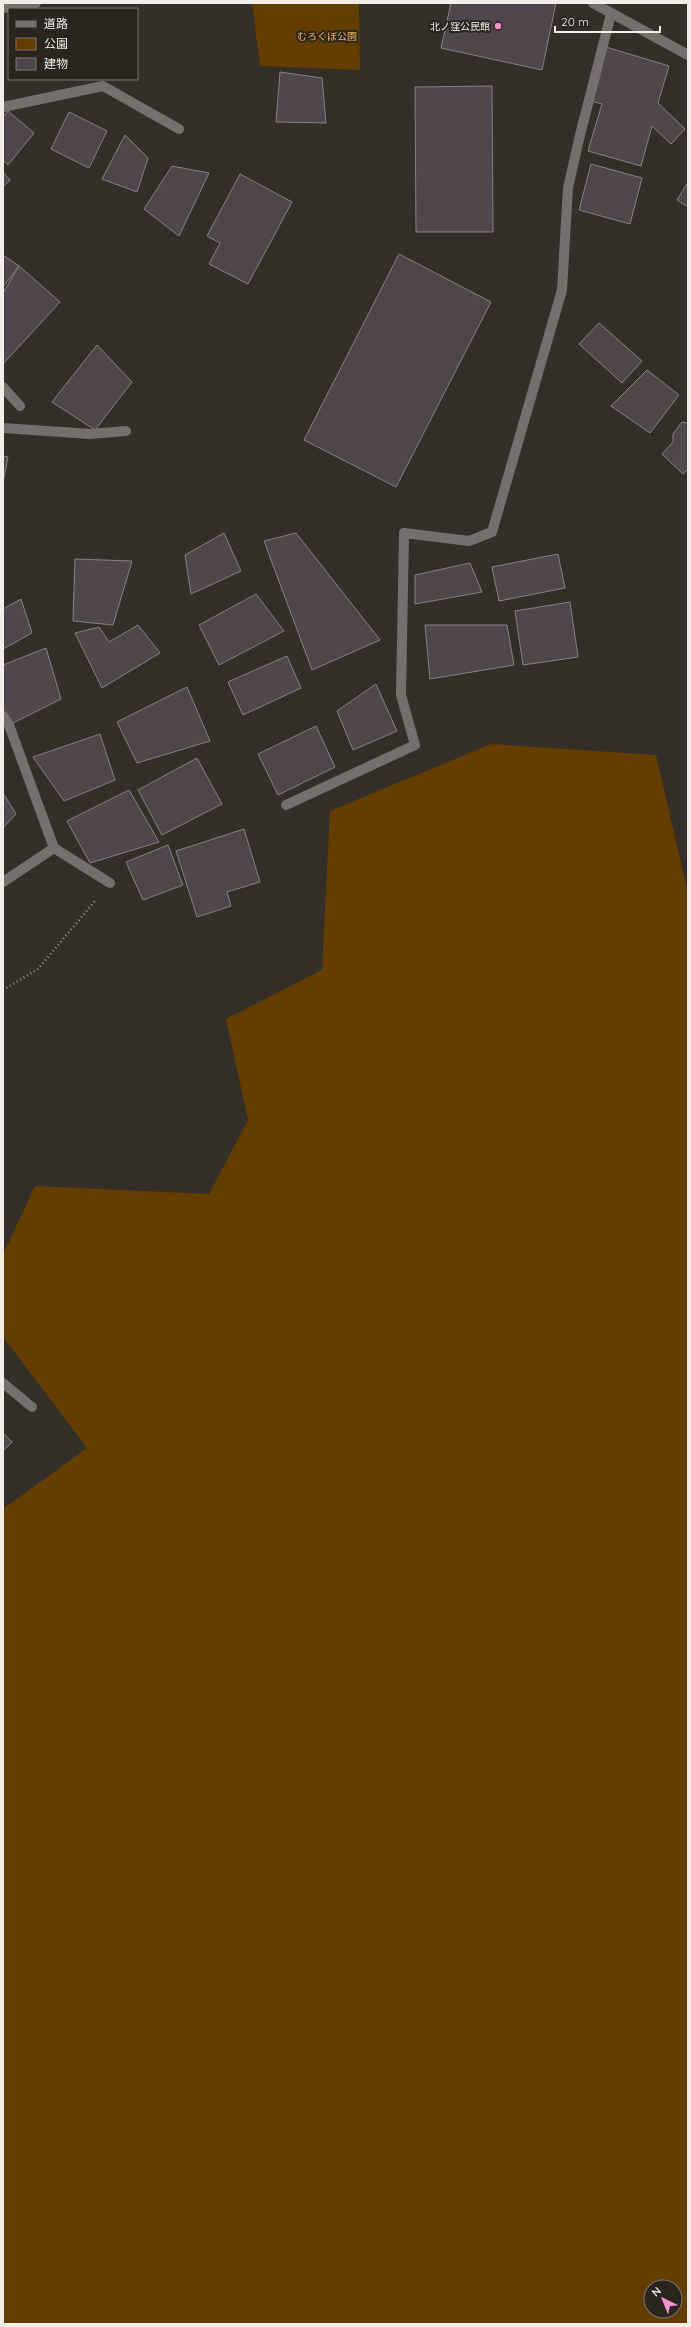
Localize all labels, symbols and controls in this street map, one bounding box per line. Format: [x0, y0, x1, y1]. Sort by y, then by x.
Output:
legend [8, 8, 138, 80]
scale bar [555, 8, 660, 34]
text: 20 m [561, 14, 589, 29]
text: 道路 [44, 16, 68, 31]
place label: 北ノ窪公民館 [430, 20, 490, 33]
marker: 北ノ窪公民館 [493, 21, 503, 31]
park label: むろくぼ公園 [297, 30, 357, 43]
text: 公園 [44, 36, 68, 51]
text: 建物 [44, 56, 68, 71]
north arrow [643, 2279, 683, 2319]
text: N [648, 2284, 664, 2300]

